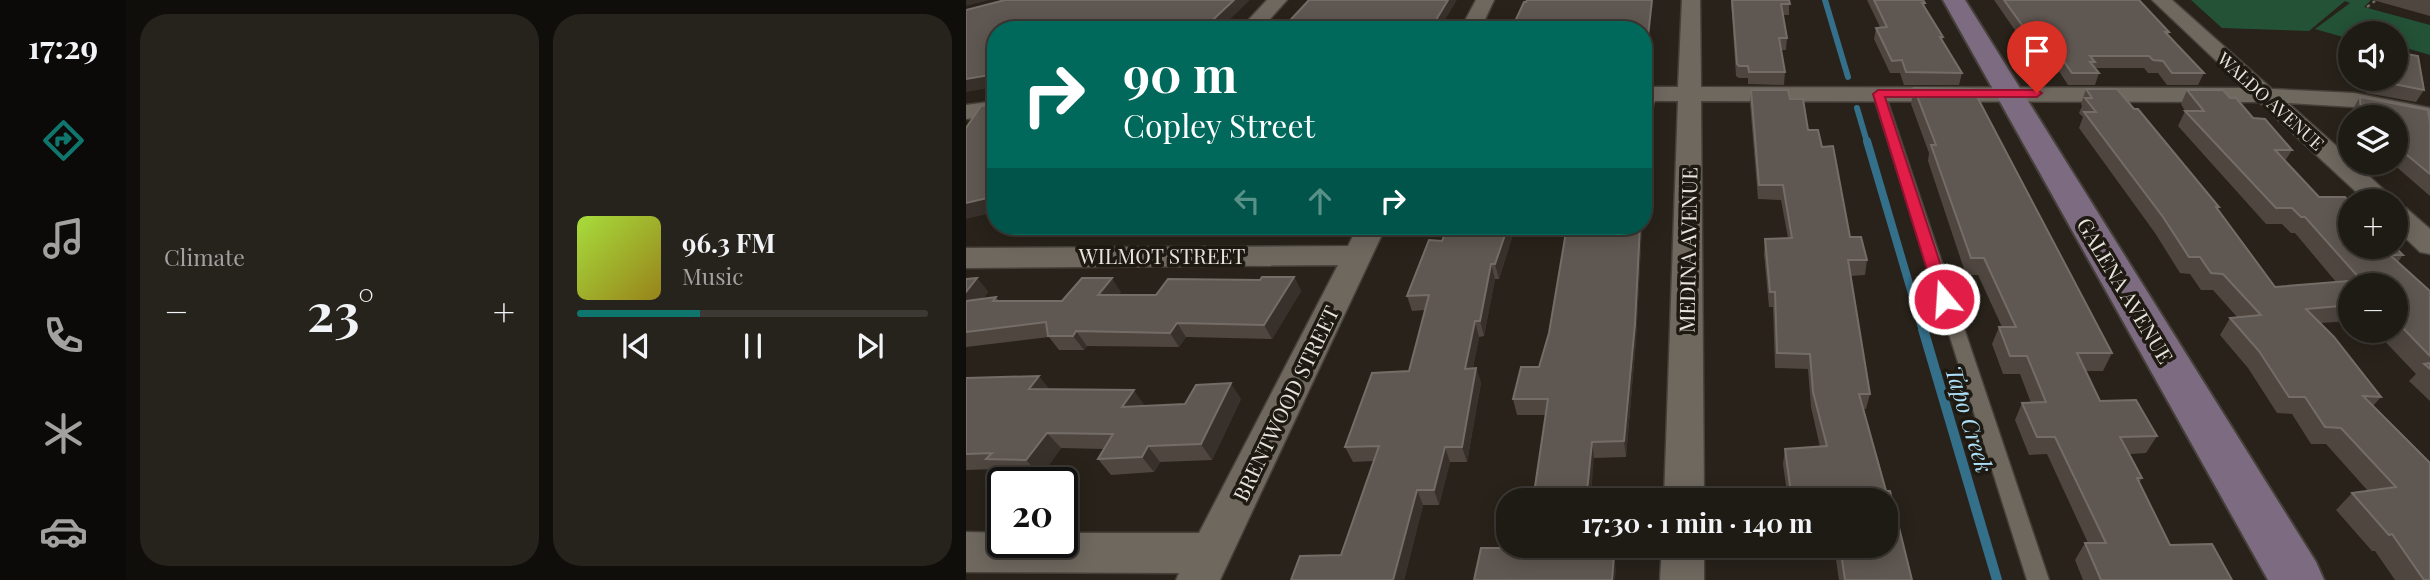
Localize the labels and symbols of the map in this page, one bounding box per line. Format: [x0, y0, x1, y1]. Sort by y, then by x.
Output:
pin [2007, 21, 2067, 93]
street label: WALDO AVENUE [2212, 46, 2329, 155]
street label: MEDINA AVENUE [1672, 167, 1702, 333]
street label: GALENA AVENUE [2071, 212, 2181, 368]
street label: WILMOT STREET [1078, 241, 1245, 269]
position arrow [1907, 262, 1981, 336]
street label: BRENTWOOD STREET [1226, 301, 1344, 505]
water label: Tapo Creek [1939, 362, 2001, 476]
speed limit sign: 20 [987, 467, 1078, 558]

